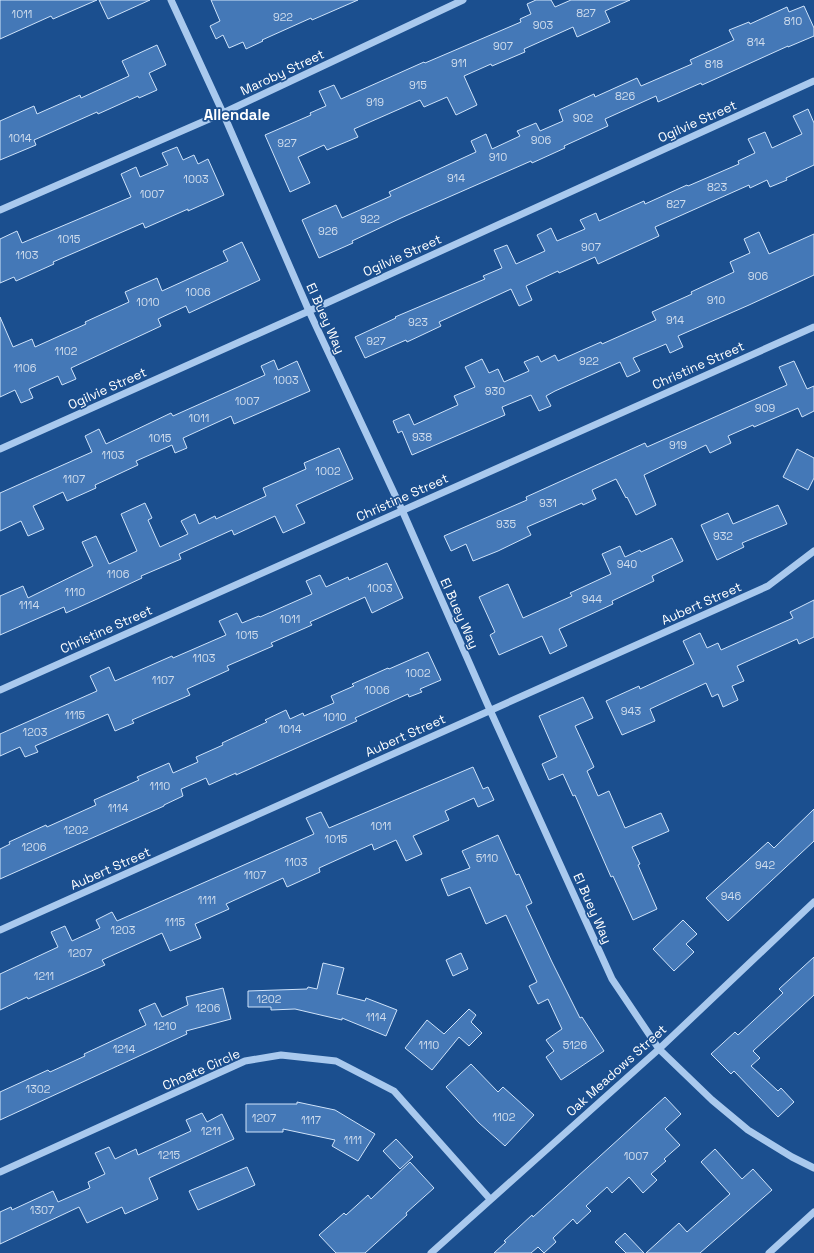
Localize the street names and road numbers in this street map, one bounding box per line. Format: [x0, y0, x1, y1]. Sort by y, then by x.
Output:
street label: Maroby Street [237, 46, 327, 99]
street label: Ogilvie Street [655, 97, 739, 146]
street label: Ogilvie Street [360, 231, 444, 280]
street label: El Buey Way [302, 280, 349, 356]
street label: Christine Street [650, 338, 747, 393]
street label: Ogilvie Street [65, 364, 149, 413]
street label: Christine Street [354, 470, 451, 525]
street label: El Buey Way [436, 575, 483, 651]
street label: Aubert Street [658, 578, 744, 629]
street label: Christine Street [58, 602, 155, 657]
street label: Aubert Street [362, 710, 448, 761]
street label: Aubert Street [67, 843, 153, 894]
street label: El Buey Way [569, 870, 616, 946]
street label: Oak Meadows Street [563, 1021, 670, 1120]
street label: Choate Circle [160, 1045, 243, 1094]

